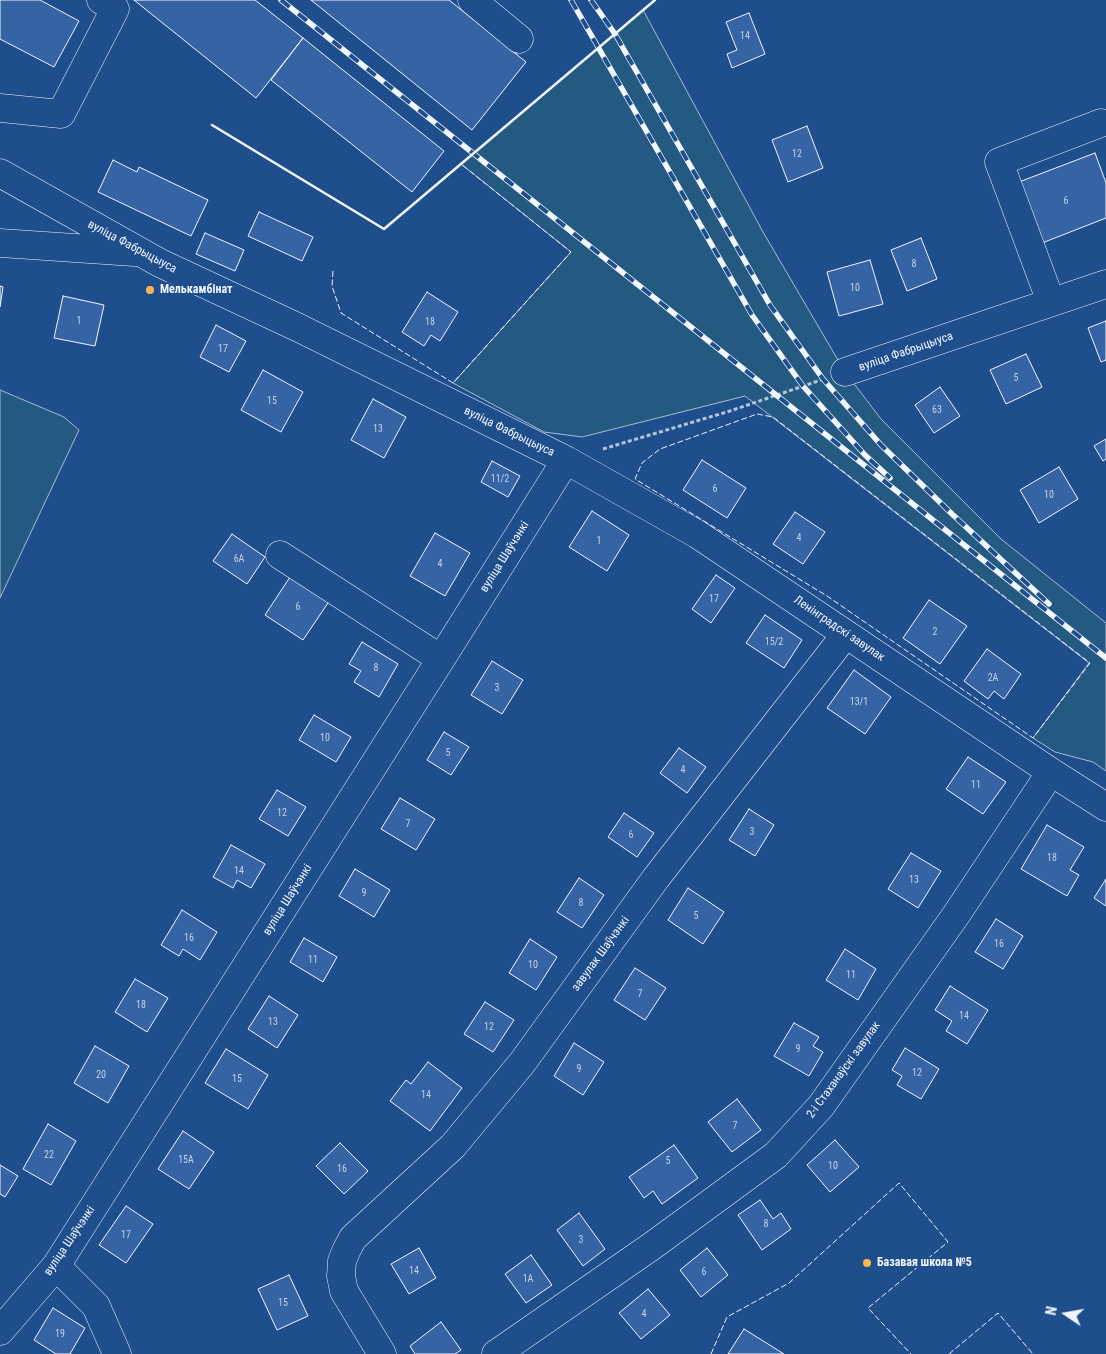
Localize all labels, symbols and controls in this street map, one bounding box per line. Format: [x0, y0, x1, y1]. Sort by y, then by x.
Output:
house number: 14 [740, 30, 750, 42]
house number: 12 [792, 148, 802, 160]
house number: 6 [1064, 195, 1068, 207]
street label: вуліца Фабрыцыуса [85, 217, 179, 277]
house number: 8 [912, 258, 916, 270]
house number: 10 [850, 282, 860, 294]
place label: Мелькамбінат [160, 283, 232, 297]
marker: Мелькамбінат [144, 284, 156, 296]
house number: 1 [77, 315, 81, 327]
house number: 18 [425, 316, 435, 328]
street label: вуліца Фабрыцыуса [857, 329, 955, 375]
house number: 17 [218, 343, 228, 355]
house number: 5 [1014, 372, 1018, 384]
house number: 15 [267, 395, 277, 407]
street label: вуліца Фабрыцыуса [461, 404, 557, 460]
house number: 63 [932, 404, 942, 416]
house number: 13 [373, 423, 383, 435]
house number: 11/2 [491, 473, 509, 485]
house number: 6 [713, 483, 717, 495]
house number: 10 [1044, 489, 1054, 501]
street label: вуліца Шаўчэнкі [477, 519, 533, 595]
house number: 4 [797, 532, 801, 544]
house number: 1 [597, 535, 601, 547]
house number: 6А [234, 553, 244, 565]
house number: 4 [438, 558, 442, 570]
house number: 17 [709, 593, 719, 605]
street label: Ленінградскі завулак [791, 593, 887, 665]
house number: 6 [296, 601, 300, 613]
house number: 2 [933, 626, 937, 638]
house number: 15/2 [765, 636, 783, 648]
house number: 8 [374, 662, 378, 674]
house number: 2А [988, 672, 998, 684]
house number: 3 [495, 682, 499, 694]
house number: 13/1 [850, 696, 868, 708]
house number: 10 [320, 732, 330, 744]
house number: 5 [446, 747, 450, 759]
house number: 4 [681, 764, 685, 776]
house number: 11 [971, 779, 981, 791]
house number: 12 [277, 807, 287, 819]
house number: 7 [406, 818, 410, 830]
house number: 3 [750, 826, 754, 838]
house number: 6 [629, 829, 633, 841]
house number: 18 [1047, 852, 1057, 864]
street label: вуліца Шаўчэнкі [260, 862, 316, 938]
house number: 14 [234, 865, 244, 877]
house number: 13 [909, 874, 919, 886]
house number: 9 [362, 887, 366, 899]
house number: 8 [579, 897, 583, 909]
house number: 5 [694, 910, 698, 922]
street label: завулак Шаўчэнкі [569, 914, 633, 994]
house number: 16 [184, 932, 194, 944]
house number: 16 [994, 938, 1004, 950]
house number: 11 [308, 954, 318, 966]
house number: 10 [528, 959, 538, 971]
house number: 11 [846, 969, 856, 981]
house number: 7 [638, 988, 642, 1000]
house number: 18 [136, 999, 146, 1011]
house number: 14 [959, 1010, 969, 1022]
house number: 13 [268, 1016, 278, 1028]
street label: 2-і Стаханаўскі завулак [804, 1019, 884, 1121]
house number: 12 [484, 1021, 494, 1033]
house number: 9 [796, 1043, 800, 1055]
house number: 9 [577, 1063, 581, 1075]
house number: 12 [912, 1067, 922, 1079]
house number: 20 [96, 1069, 106, 1081]
house number: 15 [232, 1073, 242, 1085]
house number: 14 [421, 1089, 431, 1101]
house number: 7 [733, 1120, 737, 1132]
house number: 22 [44, 1149, 54, 1161]
house number: 15А [178, 1154, 194, 1166]
house number: 5 [666, 1155, 670, 1167]
house number: 10 [828, 1160, 838, 1172]
house number: 16 [337, 1163, 347, 1175]
street label: вуліца Шаўчэнкі [41, 1203, 99, 1279]
house number: 8 [764, 1218, 768, 1230]
house number: 17 [121, 1229, 131, 1241]
house number: 3 [579, 1234, 583, 1246]
place label: Базавая школа №5 [877, 1256, 972, 1270]
marker: Базавая школа №5 [861, 1257, 873, 1269]
house number: 14 [409, 1265, 419, 1277]
house number: 6 [702, 1266, 706, 1278]
house number: 1А [523, 1273, 533, 1285]
north arrow [1041, 1289, 1091, 1339]
house number: 15 [278, 1297, 288, 1309]
text: N [1043, 1305, 1060, 1317]
house number: 4 [642, 1308, 646, 1320]
house number: 19 [55, 1328, 65, 1340]

